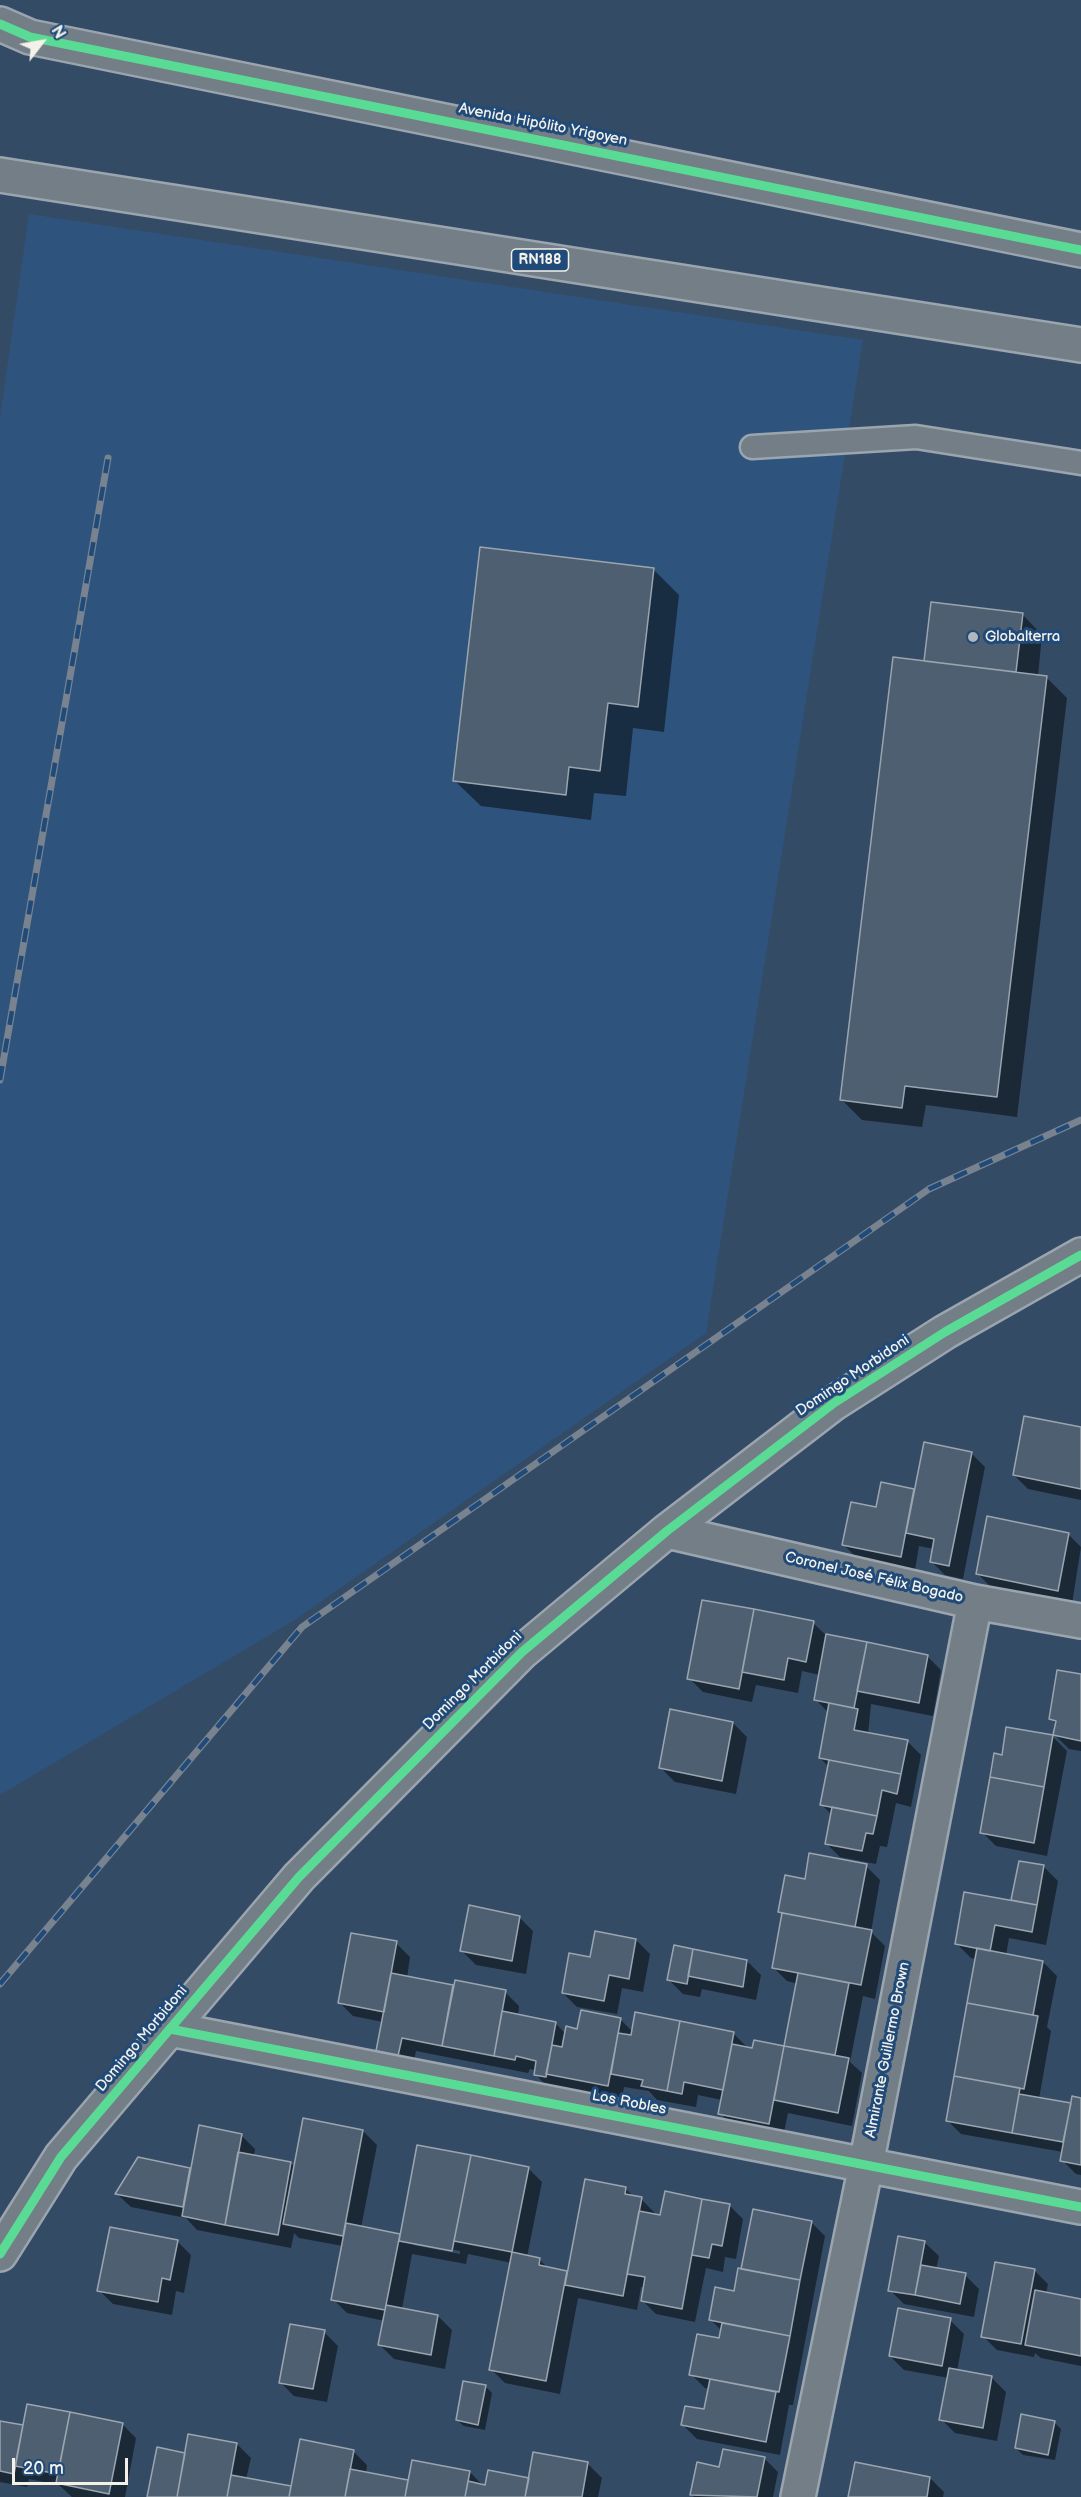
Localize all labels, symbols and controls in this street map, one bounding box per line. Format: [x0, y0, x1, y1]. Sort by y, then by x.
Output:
north arrow [12, 12, 72, 72]
text: N [47, 22, 69, 43]
street label: Avenida Hipólito Yrigoyen [457, 100, 629, 150]
road number: RN188 [512, 249, 568, 271]
place label: Globalterra [985, 628, 1060, 646]
marker: Globalterra [966, 630, 980, 644]
street label: Domingo Morbidoni [793, 1331, 913, 1421]
street label: Coronel José Félix Bogado [783, 1549, 965, 1607]
street label: Domingo Morbidoni [420, 1628, 526, 1734]
street label: Almirante Guillermo Brown [862, 1960, 914, 2140]
street label: Domingo Morbidoni [92, 1982, 192, 2096]
street label: Los Robles [590, 2087, 668, 2119]
scale bar [15, 2446, 130, 2484]
text: 20 m [23, 2458, 64, 2479]

